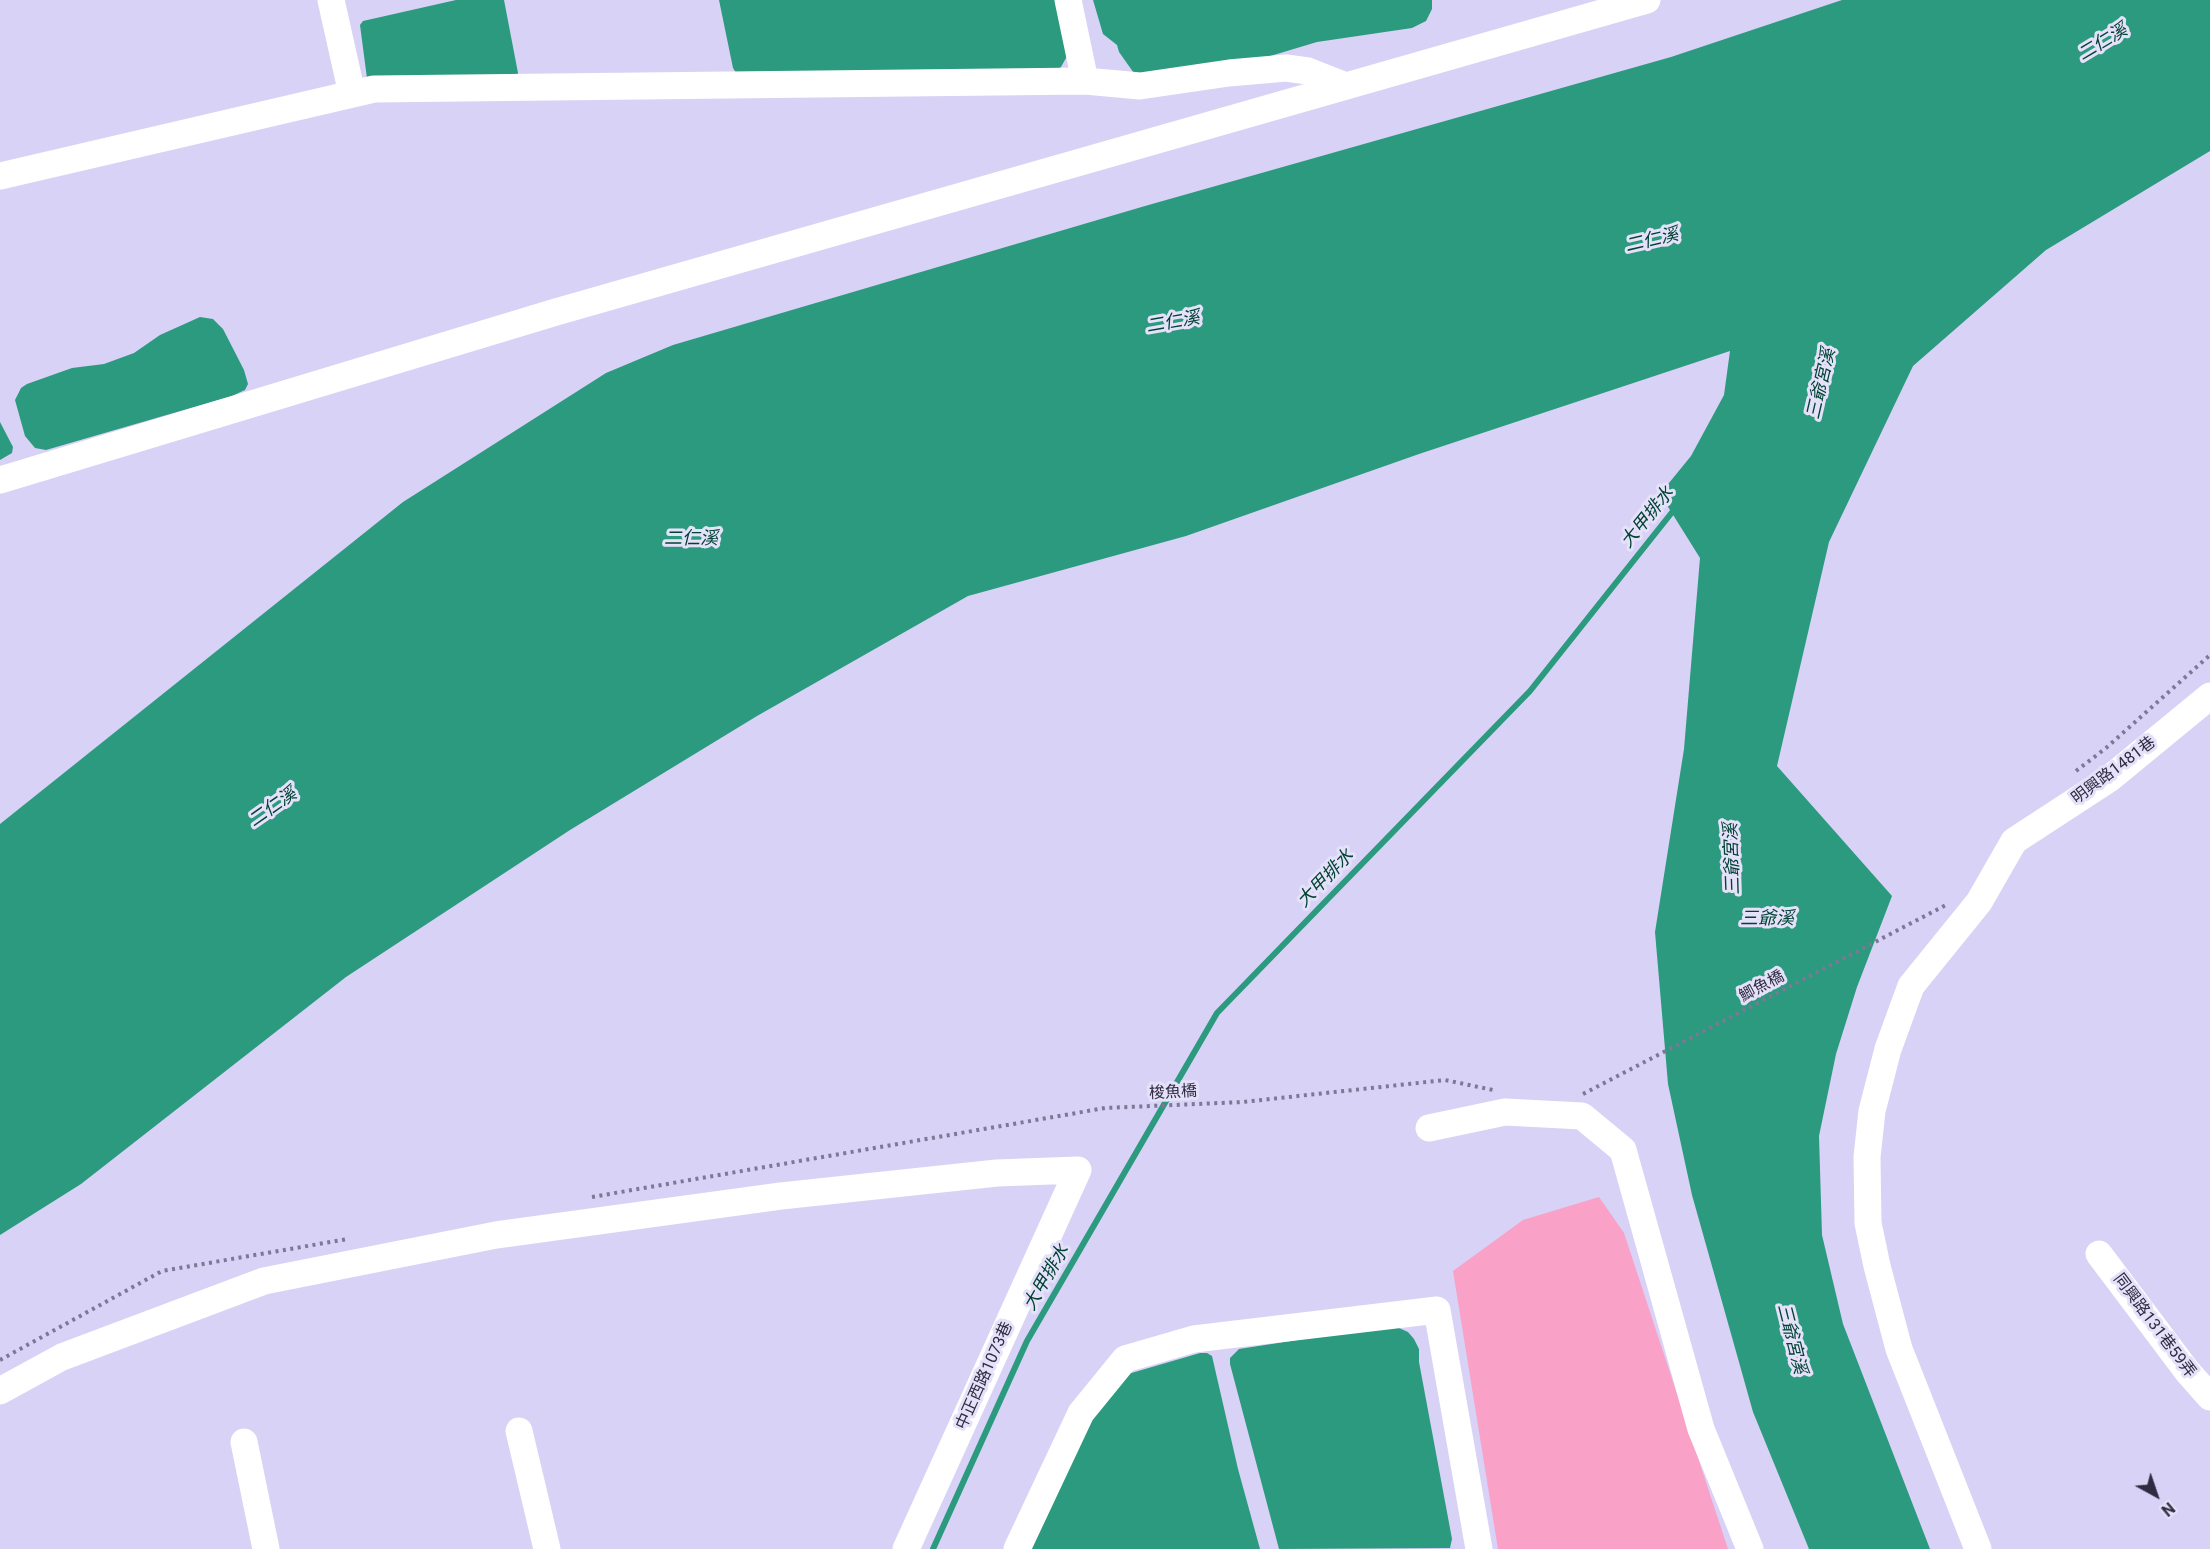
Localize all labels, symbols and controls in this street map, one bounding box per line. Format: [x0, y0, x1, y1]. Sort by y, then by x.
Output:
water label: 二仁溪 [2074, 20, 2132, 66]
water label: 二仁溪 [1623, 224, 1681, 258]
water label: 二仁溪 [1145, 308, 1201, 338]
water label: 三爺宮溪 [1803, 346, 1841, 422]
water label: 大甲排水 [1617, 483, 1679, 553]
water label: 二仁溪 [664, 528, 718, 550]
street label: 明興路1481巷 [2068, 733, 2160, 809]
water label: 二仁溪 [245, 784, 301, 832]
water label: 三爺宮溪 [1721, 823, 1745, 895]
water label: 大甲排水 [1293, 846, 1359, 912]
water label: 三爺溪 [1740, 908, 1794, 930]
street label: 鯽魚橋 [1736, 967, 1788, 1007]
street label: 梭魚橋 [1149, 1082, 1197, 1104]
water label: 大甲排水 [1020, 1241, 1074, 1315]
street label: 同興路131巷59弄 [2109, 1270, 2199, 1382]
water label: 三爺宮溪 [1772, 1301, 1810, 1377]
street label: 中正西路1073巷 [953, 1319, 1017, 1433]
north arrow [2126, 1465, 2186, 1525]
text: N [2157, 1498, 2178, 1520]

